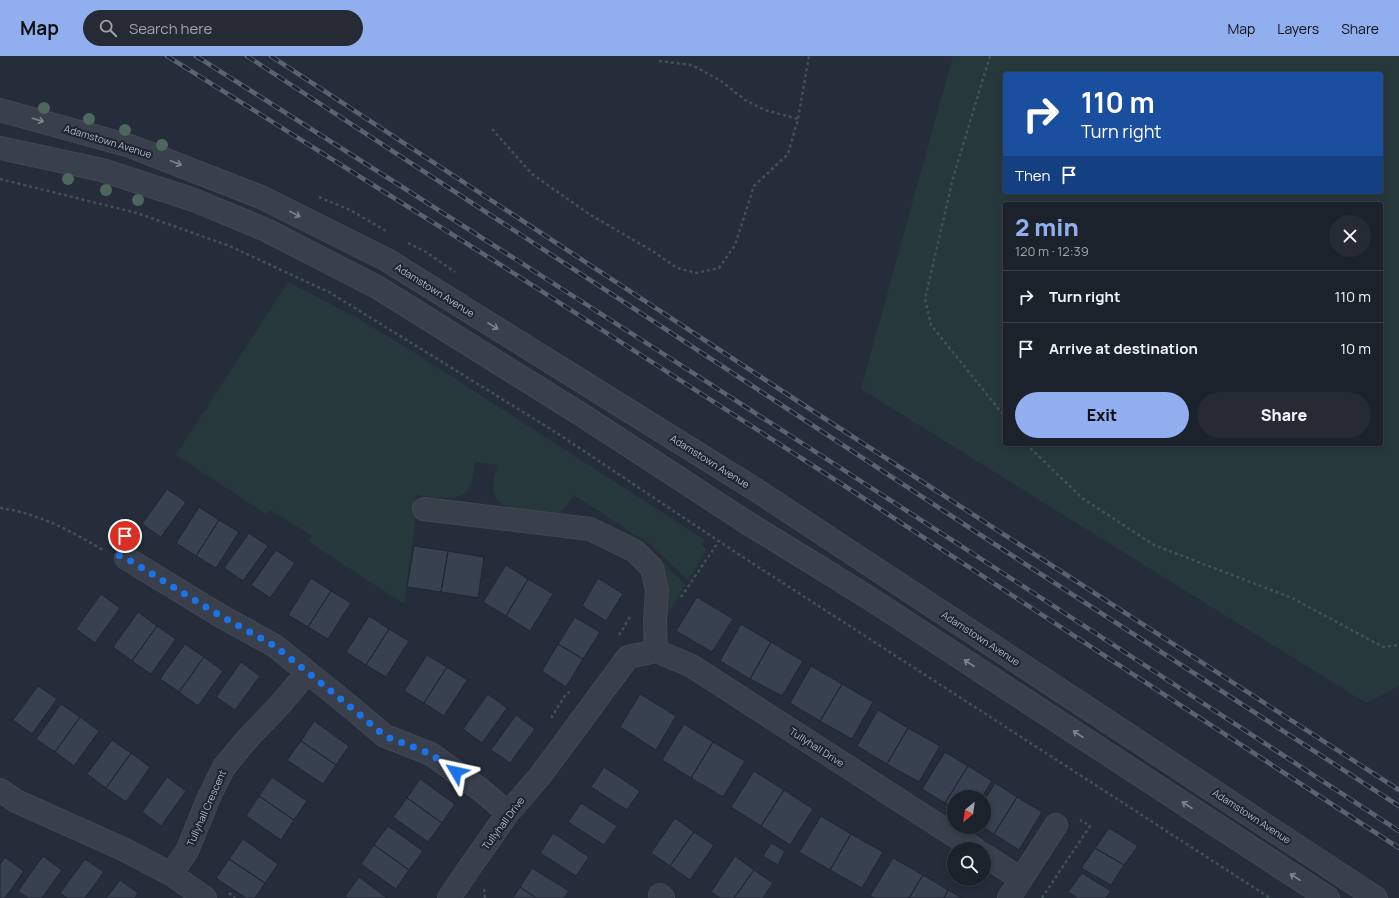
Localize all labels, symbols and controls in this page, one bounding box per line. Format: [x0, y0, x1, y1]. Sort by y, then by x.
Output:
search box [83, 10, 363, 46]
text: Map [20, 15, 59, 41]
icon: search [97, 17, 119, 39]
text: Search here [129, 18, 212, 39]
text: Map [1227, 19, 1255, 38]
text: Layers [1277, 19, 1319, 38]
text: Share [1341, 19, 1379, 38]
text: 110 m [1081, 83, 1155, 121]
icon: right [1015, 88, 1067, 140]
one-way arrow [32, 117, 45, 124]
text: Turn right [1081, 119, 1162, 143]
street label: Adamstown Avenue [62, 121, 154, 161]
one-way arrow [169, 160, 181, 168]
icon: arrive [1058, 164, 1080, 186]
text: Then [1015, 165, 1050, 186]
text: 2 min [1015, 210, 1079, 243]
one-way arrow [289, 211, 301, 218]
button: close [1329, 215, 1371, 257]
text: 120 m · 12:39 [1015, 242, 1089, 260]
street label: Adamstown Avenue [393, 260, 477, 320]
icon: right [1015, 286, 1037, 308]
text: Turn right [1049, 286, 1120, 307]
text: 110 m [1334, 286, 1371, 307]
one-way arrow [488, 322, 499, 330]
icon: arrive [1015, 338, 1037, 360]
text: Arrive at destination [1049, 338, 1198, 359]
text: 10 m [1340, 338, 1371, 359]
button: Exit [1015, 392, 1189, 438]
button: Share [1197, 392, 1371, 438]
street label: Adamstown Avenue [668, 431, 752, 491]
pin [108, 519, 142, 553]
icon: arrive [114, 525, 136, 547]
street label: Adamstown Avenue [939, 607, 1023, 669]
one-way arrow [964, 659, 975, 667]
street label: Tullyhall Drive [787, 724, 847, 770]
one-way arrow [1073, 730, 1084, 738]
position arrow [435, 751, 477, 793]
street label: Tullyhall Crescent [183, 768, 229, 848]
street label: Adamstown Avenue [1210, 785, 1294, 847]
north arrow [947, 790, 991, 834]
map controls [947, 790, 991, 886]
street label: Tullyhall Drive [478, 794, 528, 852]
one-way arrow [1181, 801, 1192, 809]
button: search [947, 842, 991, 886]
one-way arrow [1289, 872, 1301, 880]

